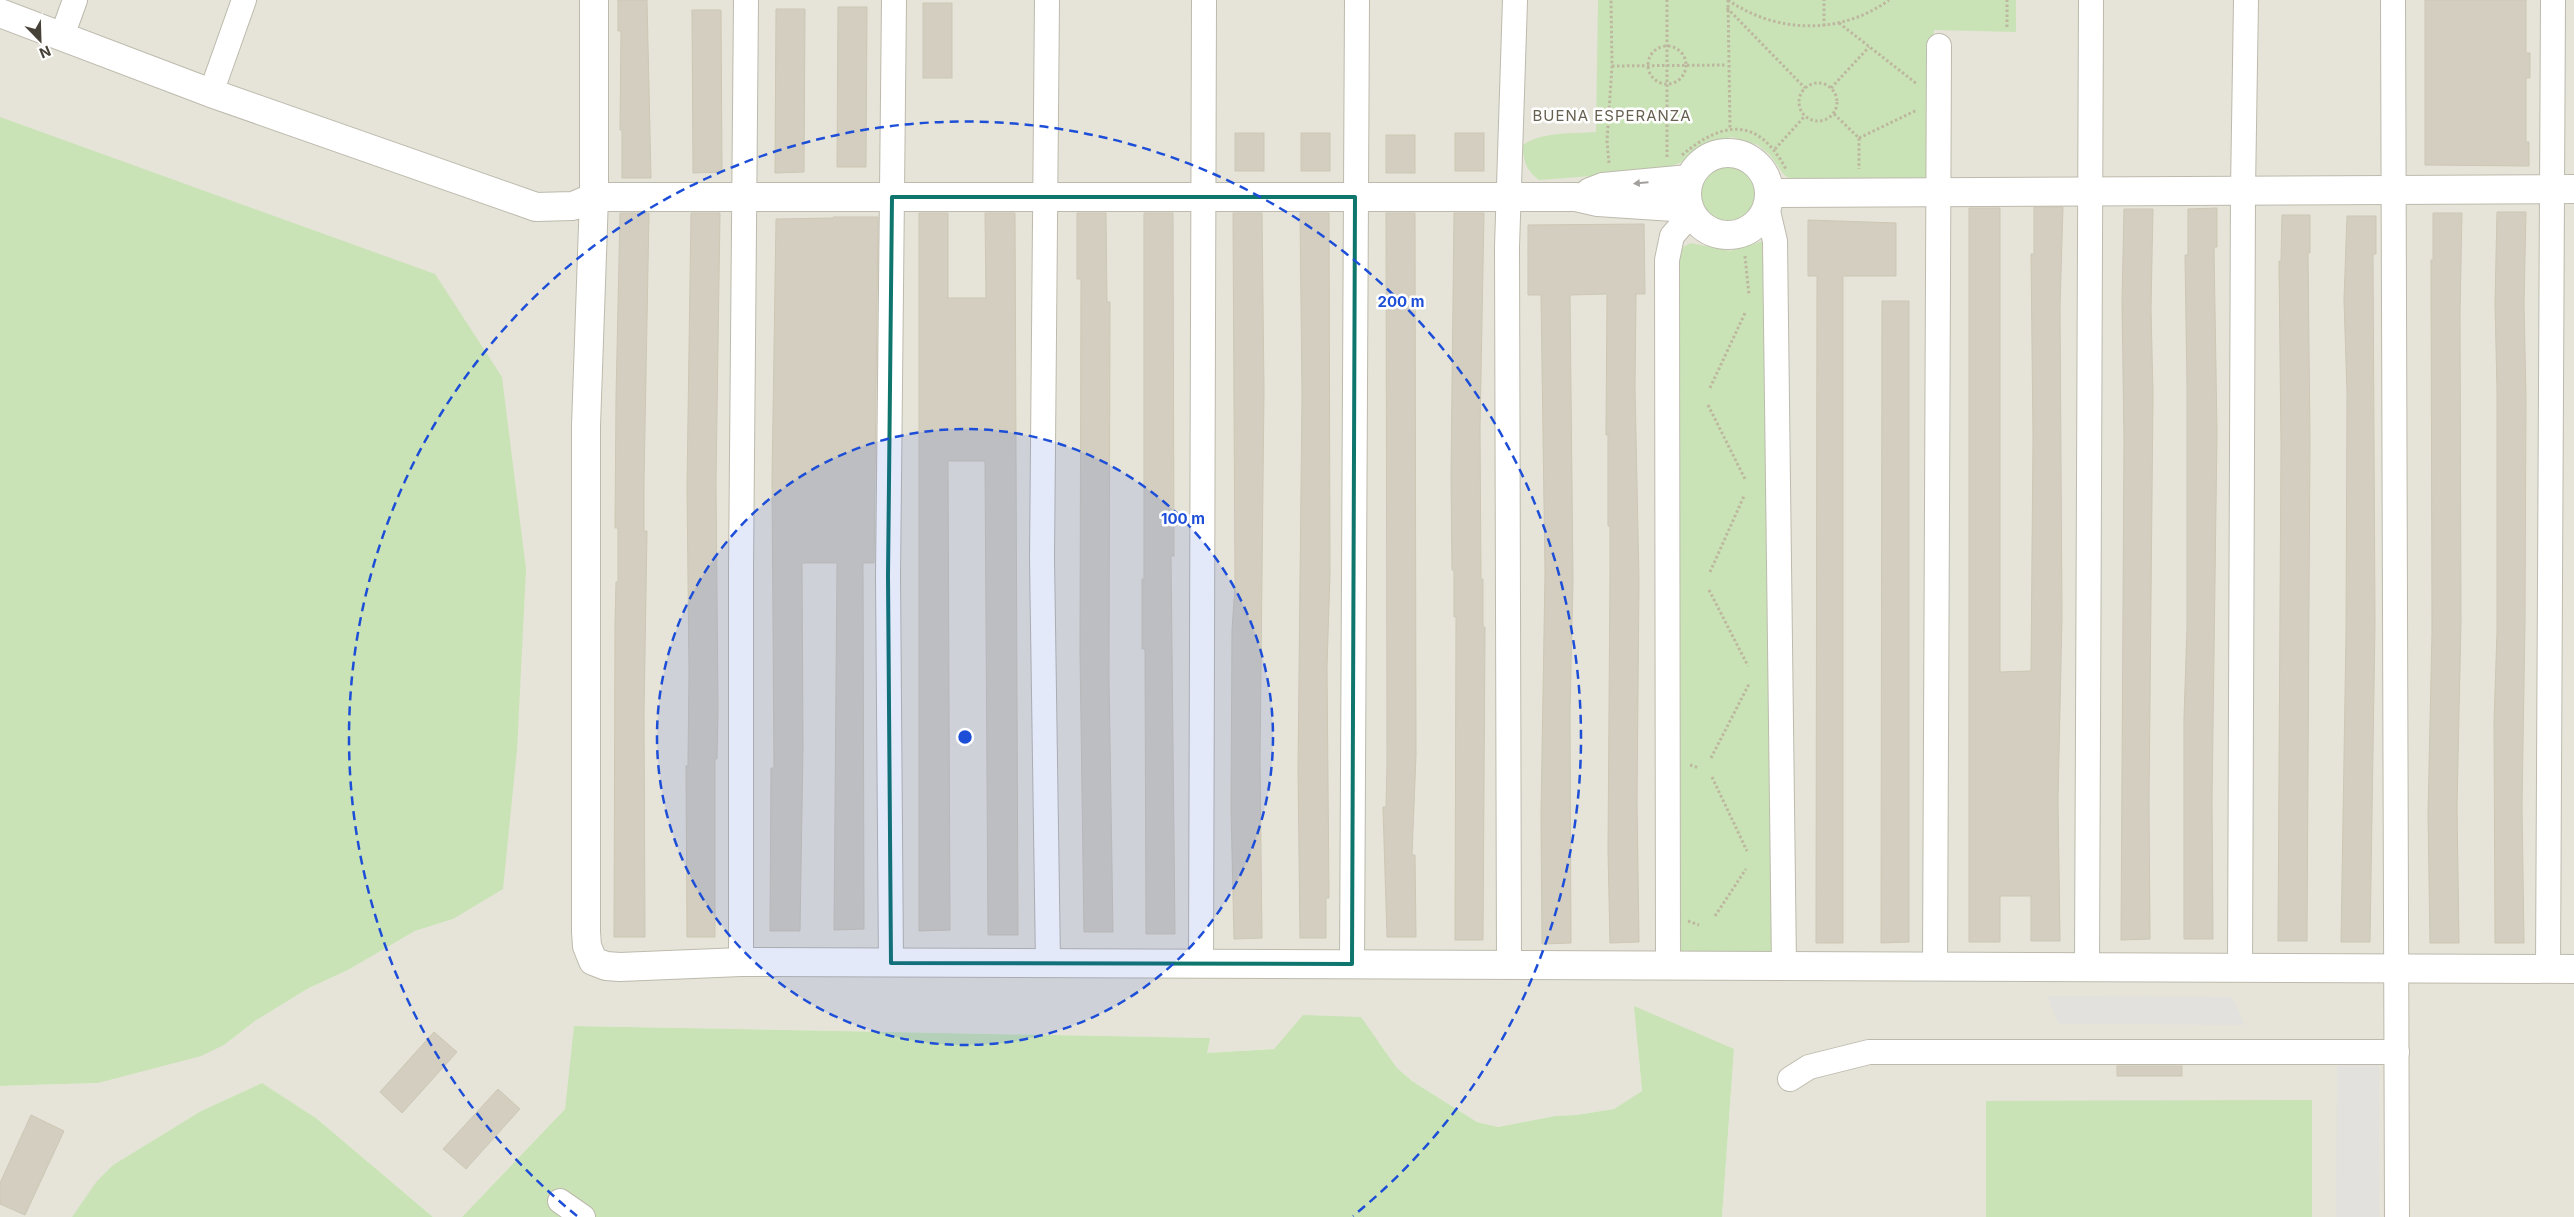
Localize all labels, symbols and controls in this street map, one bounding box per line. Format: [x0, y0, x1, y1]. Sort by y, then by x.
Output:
north arrow [15, 15, 65, 65]
text: N [37, 43, 54, 62]
district label: BUENA ESPERANZA [1532, 106, 1692, 125]
one-way arrow [1632, 180, 1648, 188]
text: 200 m [1378, 292, 1424, 311]
text: 100 m [1161, 509, 1205, 528]
centre of rings [956, 728, 974, 746]

